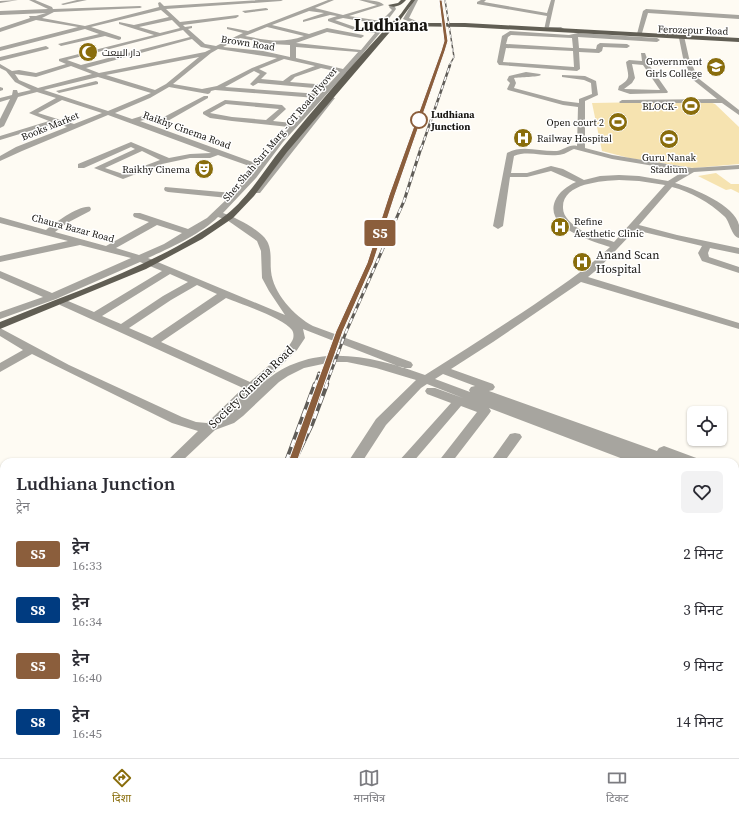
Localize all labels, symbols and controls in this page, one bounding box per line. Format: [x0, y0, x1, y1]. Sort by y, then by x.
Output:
district label: Ludhiana [354, 13, 429, 37]
street label: Ferozepur Road [658, 22, 729, 38]
street label: Brown Road [220, 32, 276, 54]
mosque icon: دار البیعت [77, 41, 99, 63]
place label: دار البیعت [102, 46, 141, 59]
place label: Government Girls College [645, 55, 703, 80]
school or university icon: Government Girls College [705, 56, 727, 78]
street label: Sher Shah Suri Marg - GT Road Flyover [220, 63, 341, 204]
sports icon: BLOCK- [680, 95, 702, 117]
place label: BLOCK- [642, 100, 677, 113]
street label: Books Market [19, 108, 81, 143]
street label: Raikhy Cinema Road [141, 108, 233, 152]
place label: Ludhiana Junction [430, 108, 475, 133]
marker: Ludhiana Junction [410, 111, 428, 129]
sports icon: Open court 2 [607, 111, 629, 133]
place label: Open court 2 [547, 116, 604, 129]
hospital icon: Railway Hospital [512, 127, 534, 149]
sports icon: Guru Nanak Stadium [658, 128, 680, 150]
place label: Railway Hospital [537, 132, 612, 145]
place label: Guru Nanak Stadium [642, 151, 696, 176]
theatre icon: Raikhy Cinema [193, 158, 215, 180]
place label: Raikhy Cinema [122, 163, 191, 176]
street label: Chaura Bazar Road [30, 211, 116, 245]
place label: Refine Aesthetic Clinic [574, 215, 644, 240]
hospital icon: Refine Aesthetic Clinic [549, 216, 571, 238]
line badge: S5 [362, 220, 398, 246]
text: S5 [372, 223, 388, 243]
place label: Anand Scan Hospital [596, 247, 659, 277]
hospital icon: Anand Scan Hospital [571, 251, 593, 273]
street label: Society Cinema Road [205, 342, 297, 432]
map controls [687, 406, 727, 446]
button: locate [687, 406, 727, 446]
text: Ludhiana Junction [16, 470, 175, 496]
button: heart [681, 471, 723, 513]
text: ट्रेन [16, 498, 30, 515]
text: ट्रेन [72, 535, 89, 556]
text: 2 मिनट [683, 543, 723, 564]
text: S5 [30, 544, 46, 564]
text: 16:33 [72, 557, 102, 574]
text: ट्रेन [72, 591, 89, 612]
text: 3 मिनट [683, 599, 723, 620]
text: S8 [30, 600, 46, 620]
text: 16:34 [72, 613, 102, 630]
text: ट्रेन [72, 647, 89, 668]
text: 9 मिनट [683, 655, 723, 676]
text: S5 [30, 656, 46, 676]
text: 16:40 [72, 669, 102, 686]
text: ट्रेन [72, 703, 89, 724]
text: 14 मिनट [676, 711, 723, 732]
text: S8 [30, 712, 46, 732]
text: 16:45 [72, 725, 102, 742]
tab: दिशा [111, 767, 133, 806]
tab: मानचित्र [354, 767, 385, 806]
tab: टिकट [606, 767, 628, 806]

